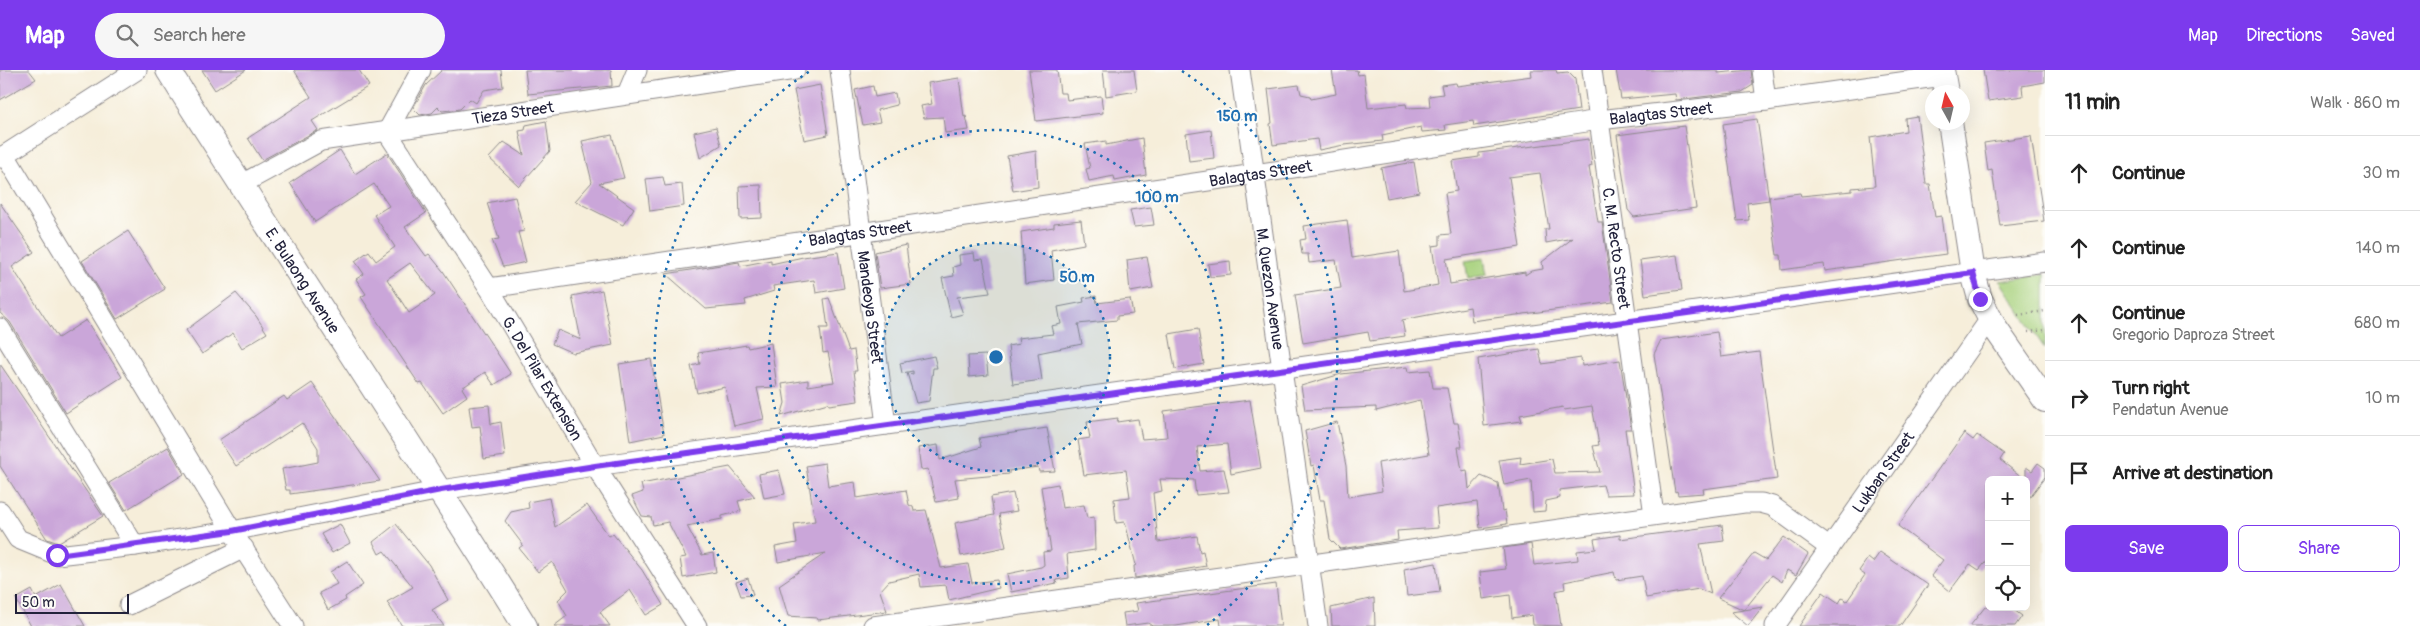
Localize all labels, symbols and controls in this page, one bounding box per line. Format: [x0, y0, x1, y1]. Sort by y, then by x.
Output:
search box [95, 13, 445, 58]
text: Map [25, 21, 65, 50]
icon: search [113, 21, 141, 49]
text: Search here [153, 23, 246, 47]
text: Map [2188, 24, 2218, 47]
text: Directions [2246, 24, 2322, 47]
text: Saved [2350, 24, 2395, 47]
north arrow [1925, 85, 1970, 130]
text: 11 min [2065, 89, 2120, 116]
text: Walk · 860 m [2310, 93, 2400, 113]
street label: Tieza Street [471, 97, 556, 129]
street label: Balagtas Street [1608, 98, 1714, 130]
text: 150 m [1217, 107, 1257, 126]
street label: Balagtas Street [1208, 156, 1314, 192]
icon: ahead [2065, 159, 2093, 187]
text: Continue [2112, 161, 2185, 185]
text: 30 m [2362, 163, 2400, 183]
street label: C. M. Recto Street [1598, 187, 1634, 311]
text: 100 m [1136, 188, 1178, 207]
street label: Balagtas Street [807, 216, 913, 251]
street label: E. Bulaong Avenue [261, 224, 344, 338]
street label: M. Quezon Avenue [1251, 227, 1288, 351]
icon: ahead [2065, 234, 2093, 262]
text: Continue [2112, 236, 2185, 260]
text: 140 m [2356, 238, 2400, 258]
street label: Mandeoya Street [853, 250, 887, 365]
text: 50 m [1060, 268, 1094, 287]
route end [1969, 288, 1992, 311]
text: Continue [2112, 301, 2185, 325]
icon: ahead [2065, 309, 2093, 337]
street label: G. Del Pilar Extension [497, 313, 586, 444]
text: 680 m [2354, 313, 2400, 333]
text: Gregorio Daproza Street [2112, 325, 2275, 345]
centre of rings [987, 348, 1005, 366]
text: Turn right [2112, 376, 2190, 400]
icon: right [2065, 384, 2093, 412]
text: 10 m [2365, 388, 2400, 408]
text: Pendatun Avenue [2112, 400, 2228, 420]
street label: Lukban Street [1848, 428, 1919, 517]
icon: arrive [2065, 459, 2093, 487]
text: Arrive at destination [2112, 461, 2273, 485]
map controls [1985, 476, 2030, 611]
button: + [1985, 476, 2030, 521]
button: − [1985, 521, 2030, 566]
button: Save [2065, 525, 2228, 572]
button: Share [2238, 525, 2400, 572]
route start [46, 544, 69, 567]
button: locate [1985, 566, 2030, 611]
scale bar [15, 591, 129, 614]
text: 50 m [22, 594, 55, 611]

